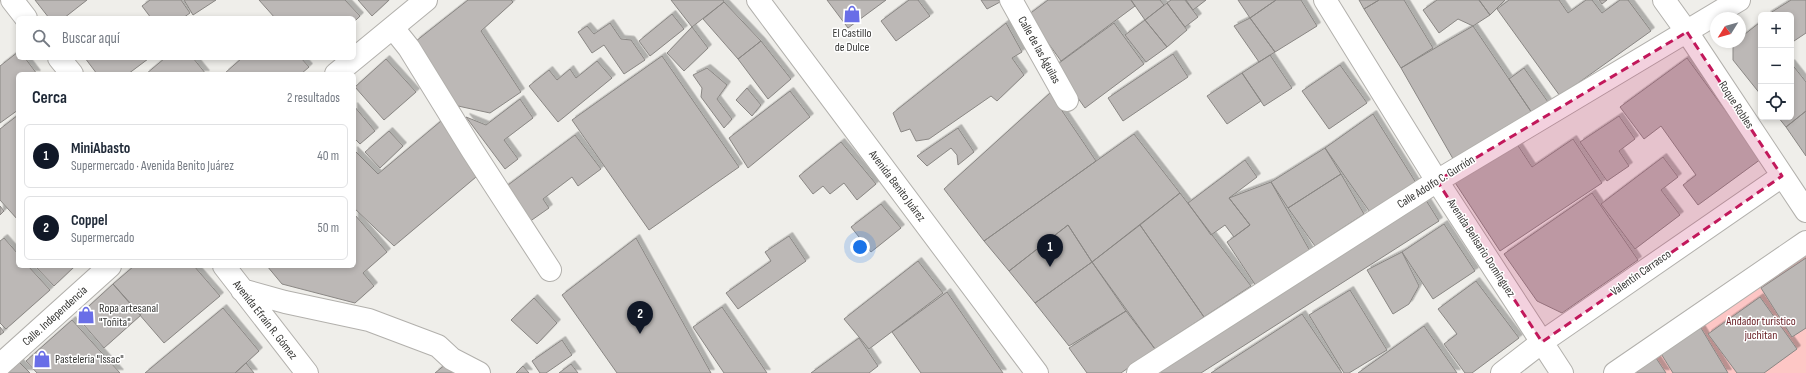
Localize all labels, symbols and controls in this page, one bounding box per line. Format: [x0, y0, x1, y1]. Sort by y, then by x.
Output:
shop icon: El Castillo de Dulce [842, 4, 862, 24]
north arrow [1710, 12, 1746, 48]
map controls [1758, 12, 1794, 120]
button: + [1758, 12, 1794, 48]
street label: Calle de las Águilas [1014, 14, 1064, 86]
search box [16, 16, 356, 60]
place label: El Castillo de Dulce [833, 26, 871, 55]
icon: search [30, 27, 52, 49]
text: Buscar aquí [62, 29, 120, 48]
button: − [1758, 48, 1794, 84]
street label: Roque Robles [1715, 78, 1757, 132]
button: locate [1758, 84, 1794, 120]
text: Cerca [32, 88, 67, 108]
text: 2 resultados [287, 90, 340, 106]
text: MiniAbasto [71, 139, 130, 158]
street label: Avenida Benito Juárez [865, 146, 929, 225]
text: 1 [43, 148, 49, 164]
text: 40 m [317, 148, 339, 164]
street label: Calle Adolfo C. Gurrión [1394, 152, 1478, 212]
text: Supermercado · Avenida Benito Juárez [71, 158, 234, 174]
street label: Avenida Belisario Domínguez [1443, 195, 1519, 301]
text: Coppel [71, 211, 108, 230]
text: 2 [43, 220, 49, 236]
text: 50 m [318, 220, 339, 236]
text: Supermercado [71, 230, 134, 246]
pin: 1 [1037, 234, 1063, 267]
your location [850, 237, 870, 257]
street label: Valentín Carrasco [1608, 247, 1674, 299]
street label: Avenida Efraín R. Gómez [229, 277, 301, 363]
street label: Calle. Independencia [19, 283, 91, 349]
place label: Ropa artesanal "Toñita" [99, 301, 158, 330]
pin: 2 [627, 301, 653, 334]
shop icon: Ropa artesanal "Toñita" [76, 305, 96, 325]
park label: Andador turistico juchitan [1725, 314, 1796, 343]
shop icon: Pasteleria "Issac" [32, 349, 52, 369]
place label: Pasteleria "Issac" [55, 352, 124, 367]

